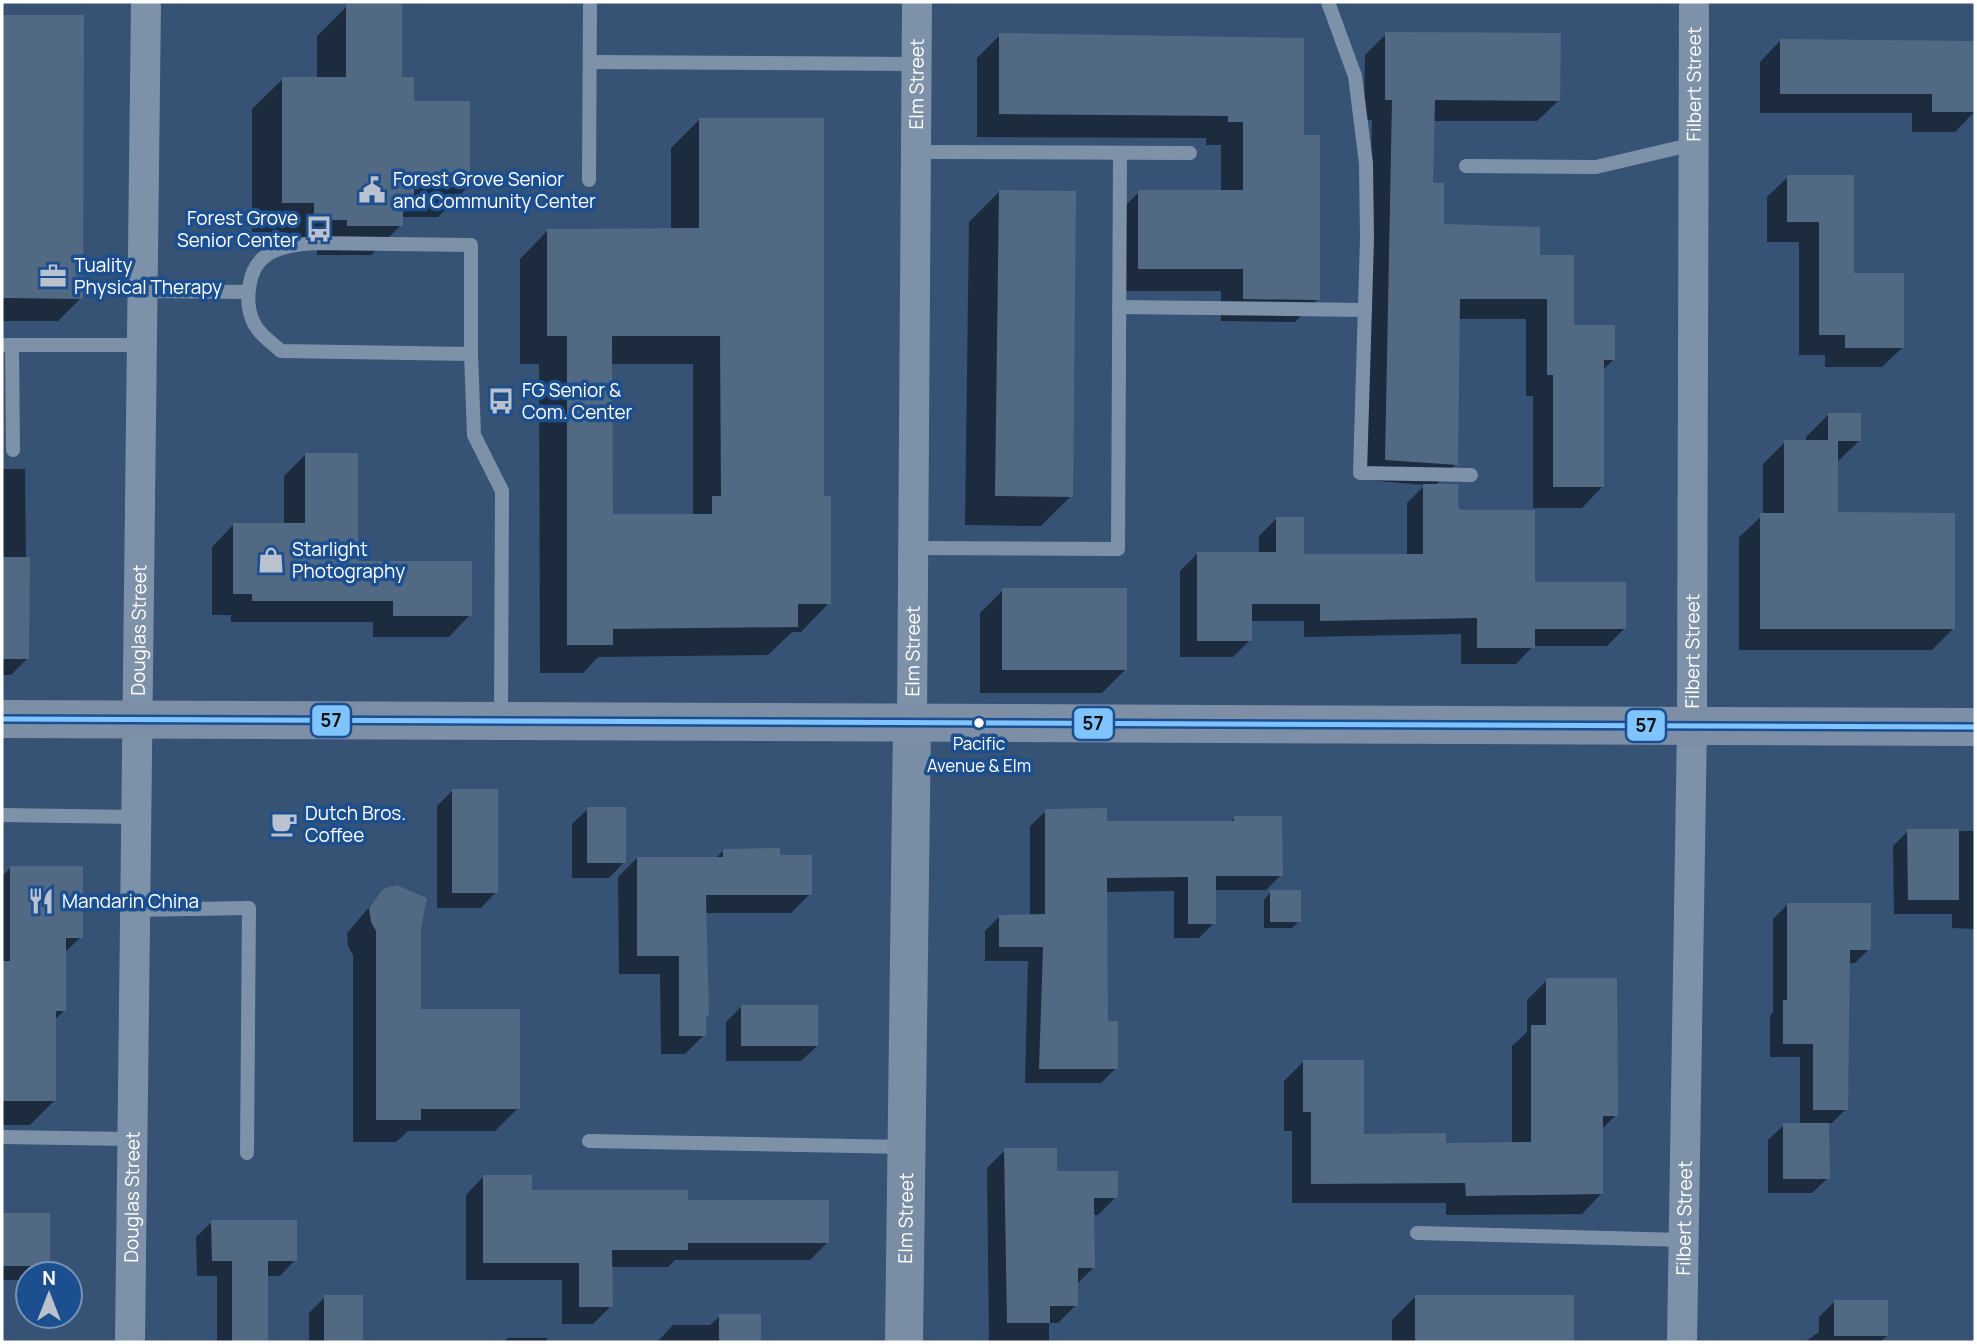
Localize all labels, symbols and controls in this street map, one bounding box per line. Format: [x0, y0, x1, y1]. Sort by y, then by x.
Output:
street label: Filbert Street [1681, 27, 1707, 142]
street label: Elm Street [903, 38, 930, 130]
place label: Forest Grove Senior and Community Center [393, 166, 596, 214]
public building icon: Forest Grove Senior and Community Center [357, 175, 387, 205]
place label: Forest Grove Senior Center [177, 205, 298, 253]
bus stop icon: Forest Grove Senior Center [304, 214, 334, 244]
place label: Tuality Physical Therapy [74, 252, 222, 300]
office icon: Tuality Physical Therapy [38, 261, 68, 291]
place label: FG Senior & Com. Center [522, 377, 633, 425]
bus stop icon: FG Senior & Com. Center [486, 386, 516, 416]
place label: Starlight Photography [292, 536, 405, 584]
shop icon: Starlight Photography [256, 545, 286, 575]
street label: Douglas Street [125, 564, 152, 696]
street label: Filbert Street [1679, 594, 1705, 709]
street label: Elm Street [899, 605, 926, 697]
line badge: 57 [311, 704, 351, 737]
text: 57 [320, 707, 342, 733]
line badge: 57 [1073, 707, 1114, 740]
line badge: 57 [1626, 709, 1666, 742]
text: 57 [1082, 710, 1104, 736]
text: 57 [1635, 712, 1657, 738]
marker: Pacific Avenue & Elm [972, 716, 986, 730]
place label: Pacific Avenue & Elm [927, 732, 1031, 777]
place label: Dutch Bros. Coffee [305, 800, 406, 848]
cafe icon: Dutch Bros. Coffee [269, 809, 299, 839]
restaurant icon: Mandarin China [26, 886, 56, 916]
place label: Mandarin China [62, 888, 199, 914]
street label: Douglas Street [118, 1131, 146, 1263]
street label: Filbert Street [1670, 1160, 1698, 1276]
street label: Elm Street [892, 1172, 919, 1264]
north arrow [14, 1260, 84, 1330]
text: N [42, 1265, 56, 1291]

